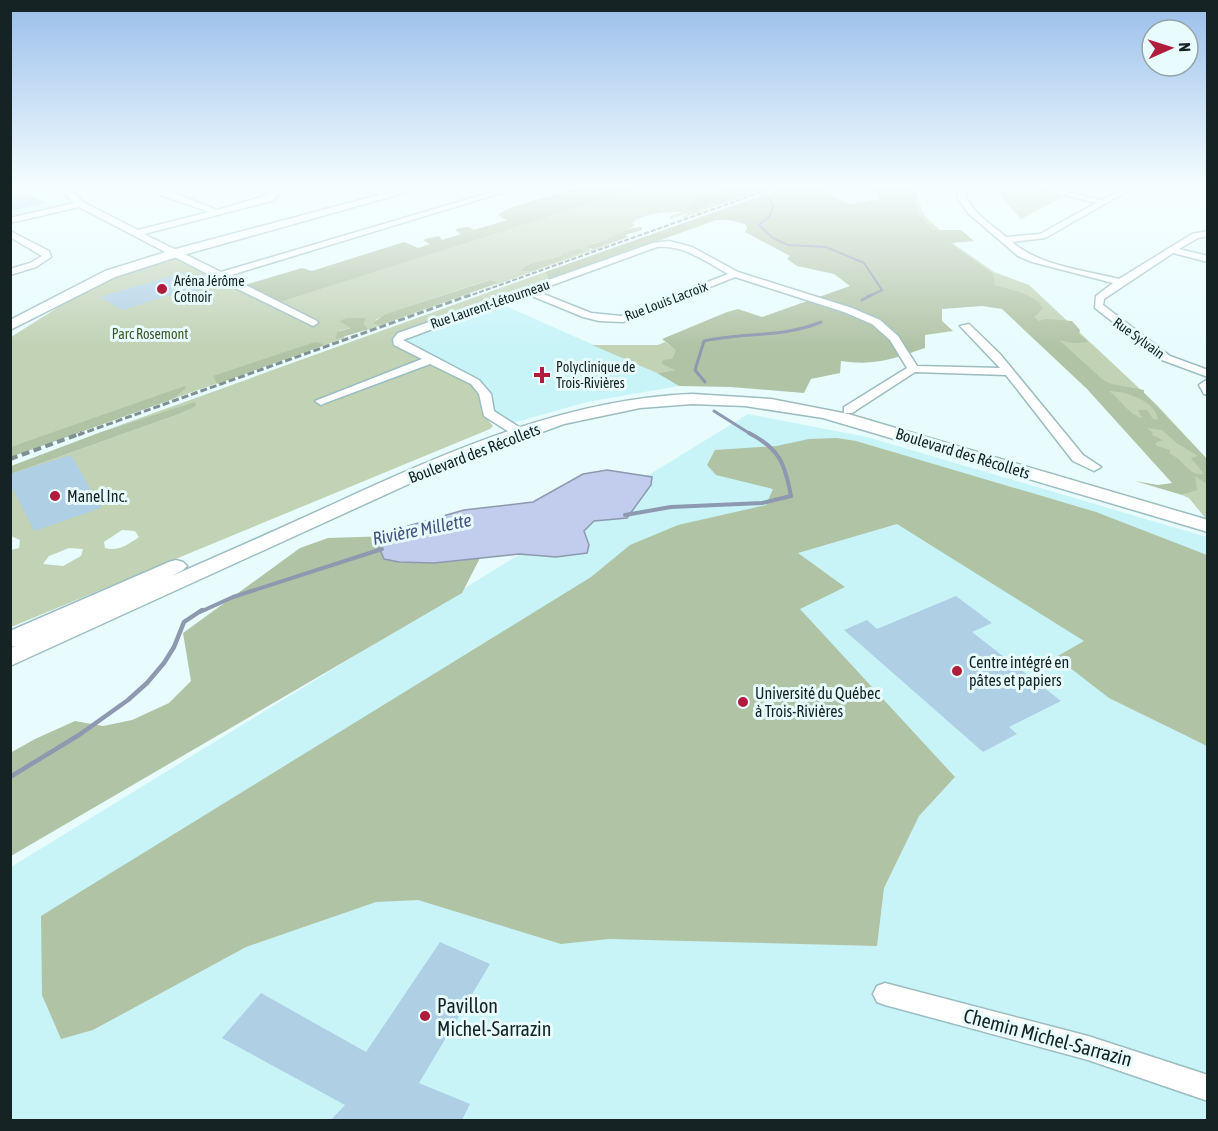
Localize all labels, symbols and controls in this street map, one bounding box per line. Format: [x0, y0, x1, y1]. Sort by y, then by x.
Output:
north arrow [1140, 18, 1200, 78]
text: N [1176, 42, 1194, 52]
place label: Aréna Jérôme Cotnoir [174, 273, 245, 305]
street label: Rue Laurent-Létourneau [428, 276, 552, 332]
street label: Rue Louis Lacroix [622, 278, 710, 324]
marker: Aréna Jérôme Cotnoir [155, 282, 169, 296]
street label: Rue Sylvain [1110, 314, 1168, 362]
park label: Parc Rosemont [112, 326, 188, 342]
place label: Polyclinique de Trois-Rivières [556, 359, 635, 391]
marker: Polyclinique de Trois-Rivières [533, 366, 551, 384]
street label: Boulevard des Récollets [406, 419, 543, 486]
street label: Boulevard des Récollets [894, 424, 1033, 482]
place label: Manel Inc. [67, 487, 127, 505]
marker: Manel Inc. [48, 489, 62, 503]
water label: Rivière Millette [371, 509, 473, 549]
place label: Centre intégré en pâtes et papiers [969, 653, 1069, 690]
marker: Centre intégré en pâtes et papiers [950, 664, 964, 678]
place label: Université du Québec à Trois-Rivières [755, 684, 880, 720]
marker: Université du Québec à Trois-Rivières [736, 695, 750, 709]
place label: Pavillon Michel-Sarrazin [437, 994, 551, 1040]
street label: Chemin Michel-Sarrazin [961, 1003, 1135, 1071]
marker: Pavillon Michel-Sarrazin [418, 1009, 432, 1023]

